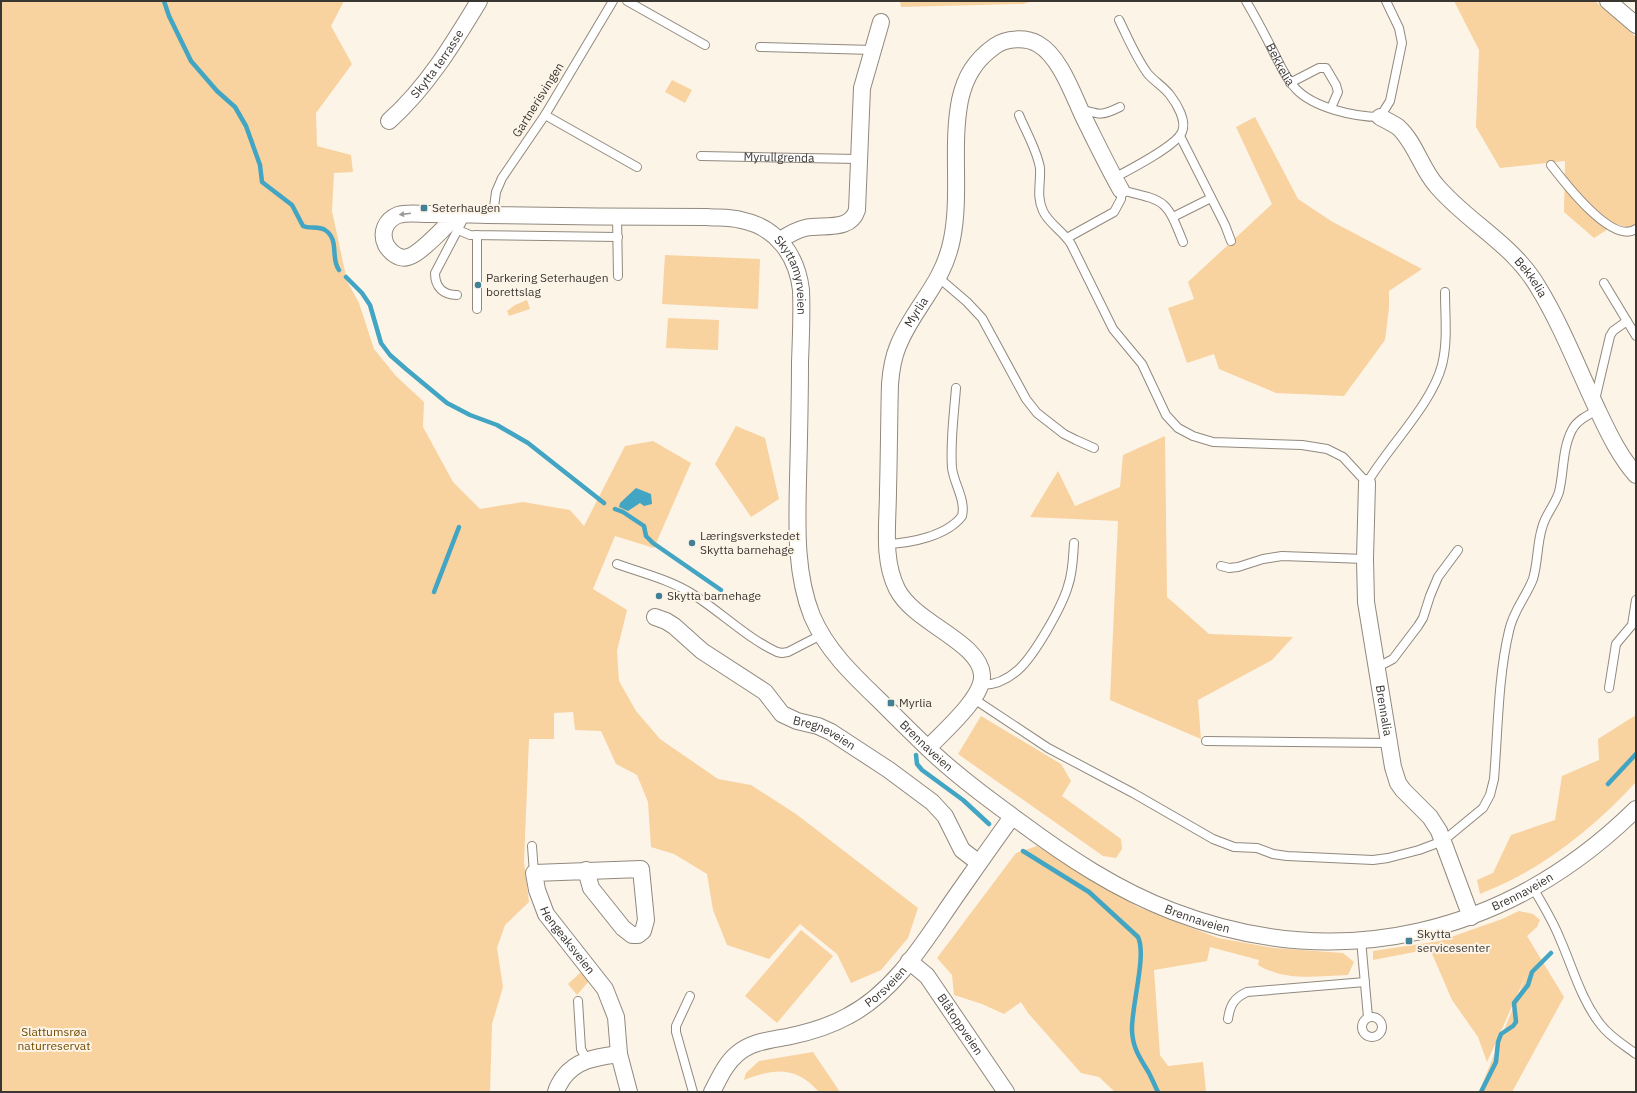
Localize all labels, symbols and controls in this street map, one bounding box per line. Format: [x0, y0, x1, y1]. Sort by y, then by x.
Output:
street label: Skytta terrasse [407, 26, 467, 101]
street label: Bekkelia [1263, 40, 1299, 89]
street label: Gartnerisvingen [509, 60, 567, 140]
street label: Myrullgrenda [743, 149, 815, 165]
place label: Seterhaugen [432, 200, 500, 215]
marker: Seterhaugen [419, 203, 429, 213]
one-way arrow [399, 211, 411, 218]
street label: Skyttamyrveien [771, 232, 809, 315]
street label: Bekkelia [1512, 254, 1551, 300]
place label: Parkering Seterhaugen borettslag [486, 270, 609, 299]
marker: Parkering Seterhaugen borettslag [473, 280, 483, 290]
street label: Myrlia [901, 294, 931, 330]
place label: Læringsverkstedet Skytta barnehage [700, 528, 800, 557]
marker: Læringsverkstedet Skytta barnehage [687, 538, 697, 548]
place label: Skytta barnehage [667, 588, 762, 603]
marker: Skytta barnehage [654, 591, 664, 601]
street label: Brennalia [1373, 684, 1396, 738]
place label: Myrlia [899, 695, 932, 710]
marker: Myrlia [886, 698, 896, 708]
street label: Bregneveien [792, 712, 858, 753]
street label: Brennaveien [897, 717, 956, 774]
street label: Brennaveien [1489, 869, 1556, 914]
street label: Brennaveien [1163, 901, 1232, 936]
street label: Hengeaksveien [537, 904, 598, 977]
place label: Skytta servicesenter [1417, 926, 1490, 955]
marker: Skytta servicesenter [1404, 936, 1414, 946]
street label: Porsveien [862, 963, 910, 1010]
street label: Blåtoppveien [934, 991, 987, 1058]
park label: Slattumsrøa naturreservat [18, 1024, 90, 1053]

